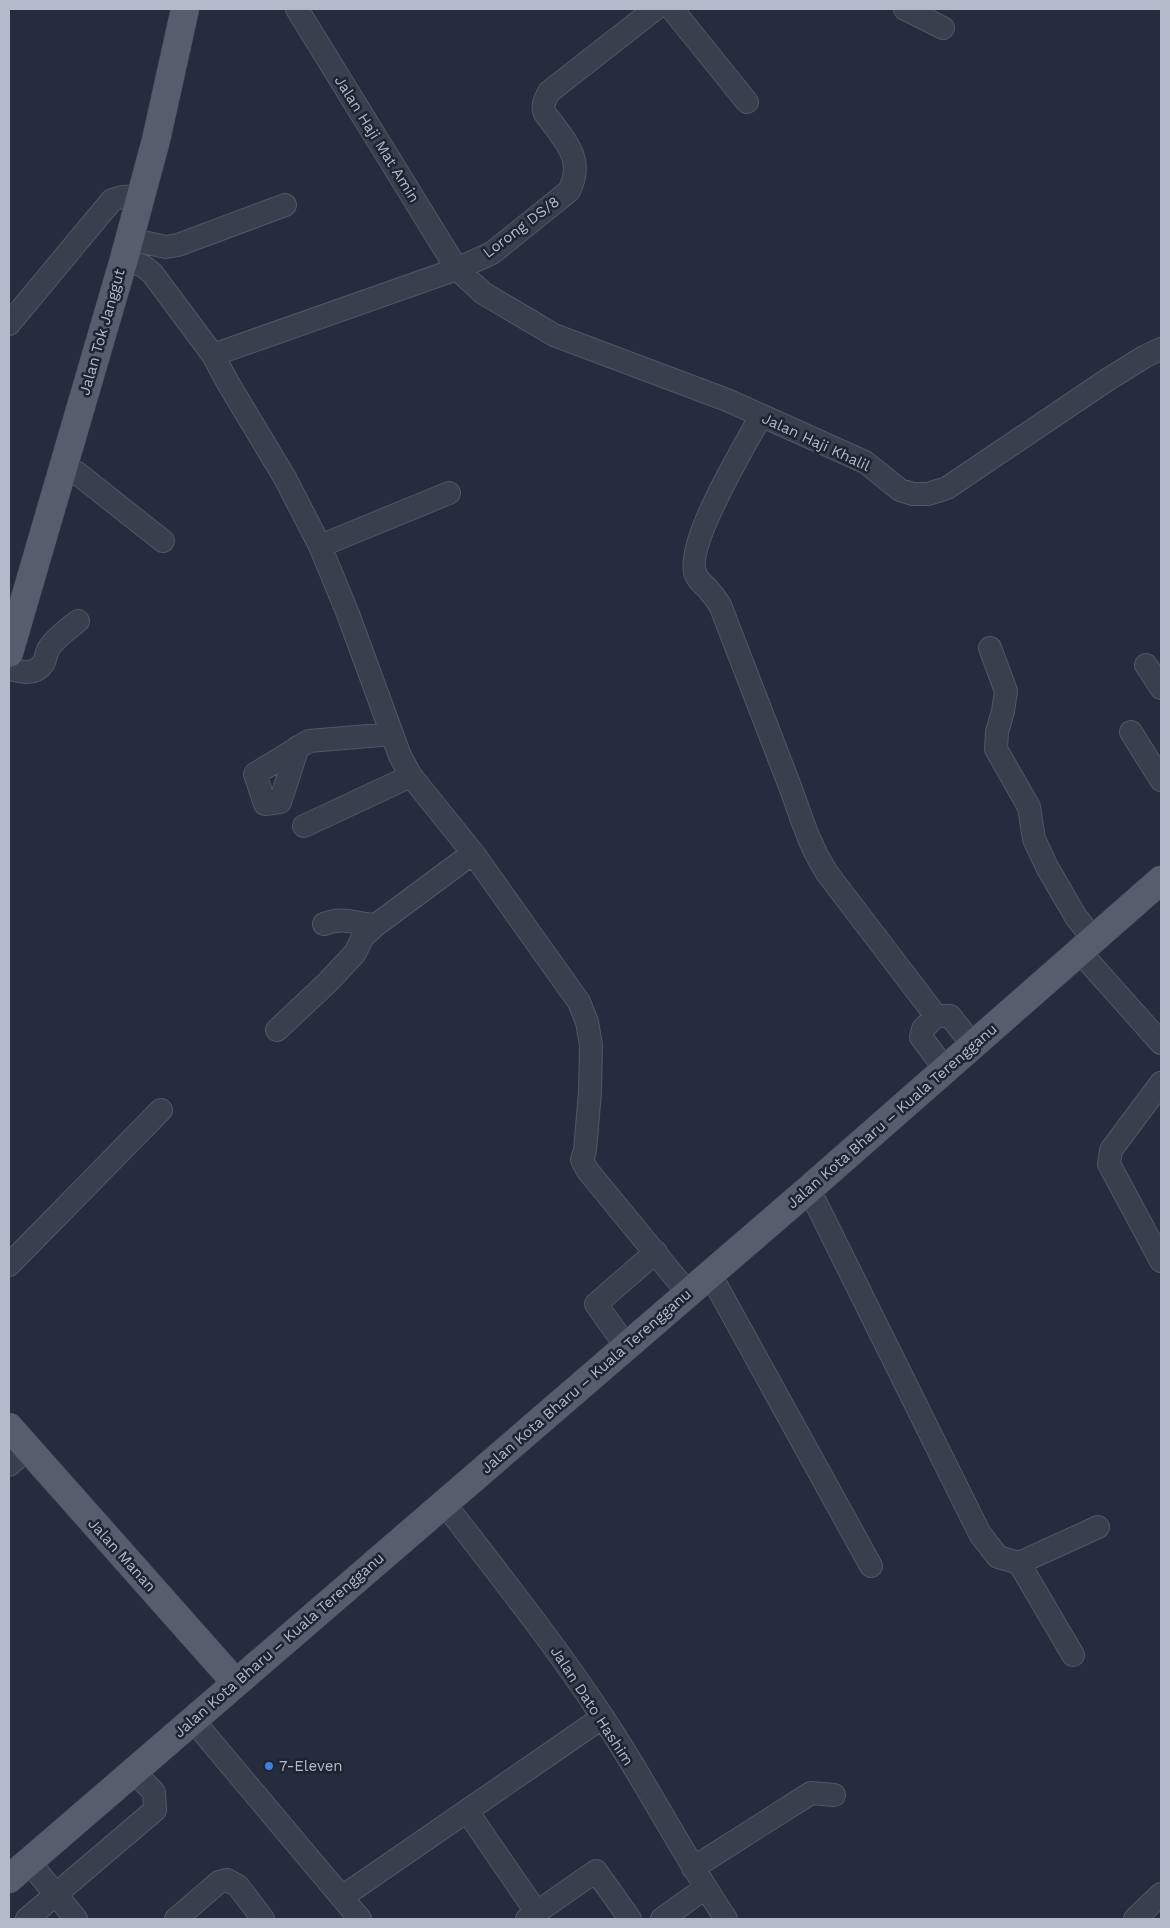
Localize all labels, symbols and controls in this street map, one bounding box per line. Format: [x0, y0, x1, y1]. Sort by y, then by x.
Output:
street label: Jalan Haji Mat Amin [331, 72, 423, 206]
street label: Lorong DS/8 [479, 192, 563, 262]
street label: Jalan Tok Janggut [75, 266, 129, 397]
street label: Jalan Haji Khalil [759, 409, 873, 475]
street label: Jalan Kota Bharu – Kuala Terengganu [783, 1020, 1001, 1212]
street label: Jalan Kota Bharu – Kuala Terengganu [477, 1285, 695, 1477]
street label: Jalan Manan [84, 1515, 160, 1595]
street label: Jalan Kota Bharu – Kuala Terengganu [170, 1549, 388, 1741]
street label: Jalan Dato Hashim [547, 1643, 637, 1769]
place label: 7-Eleven [279, 1757, 343, 1775]
marker: 7-Eleven [263, 1760, 275, 1772]

